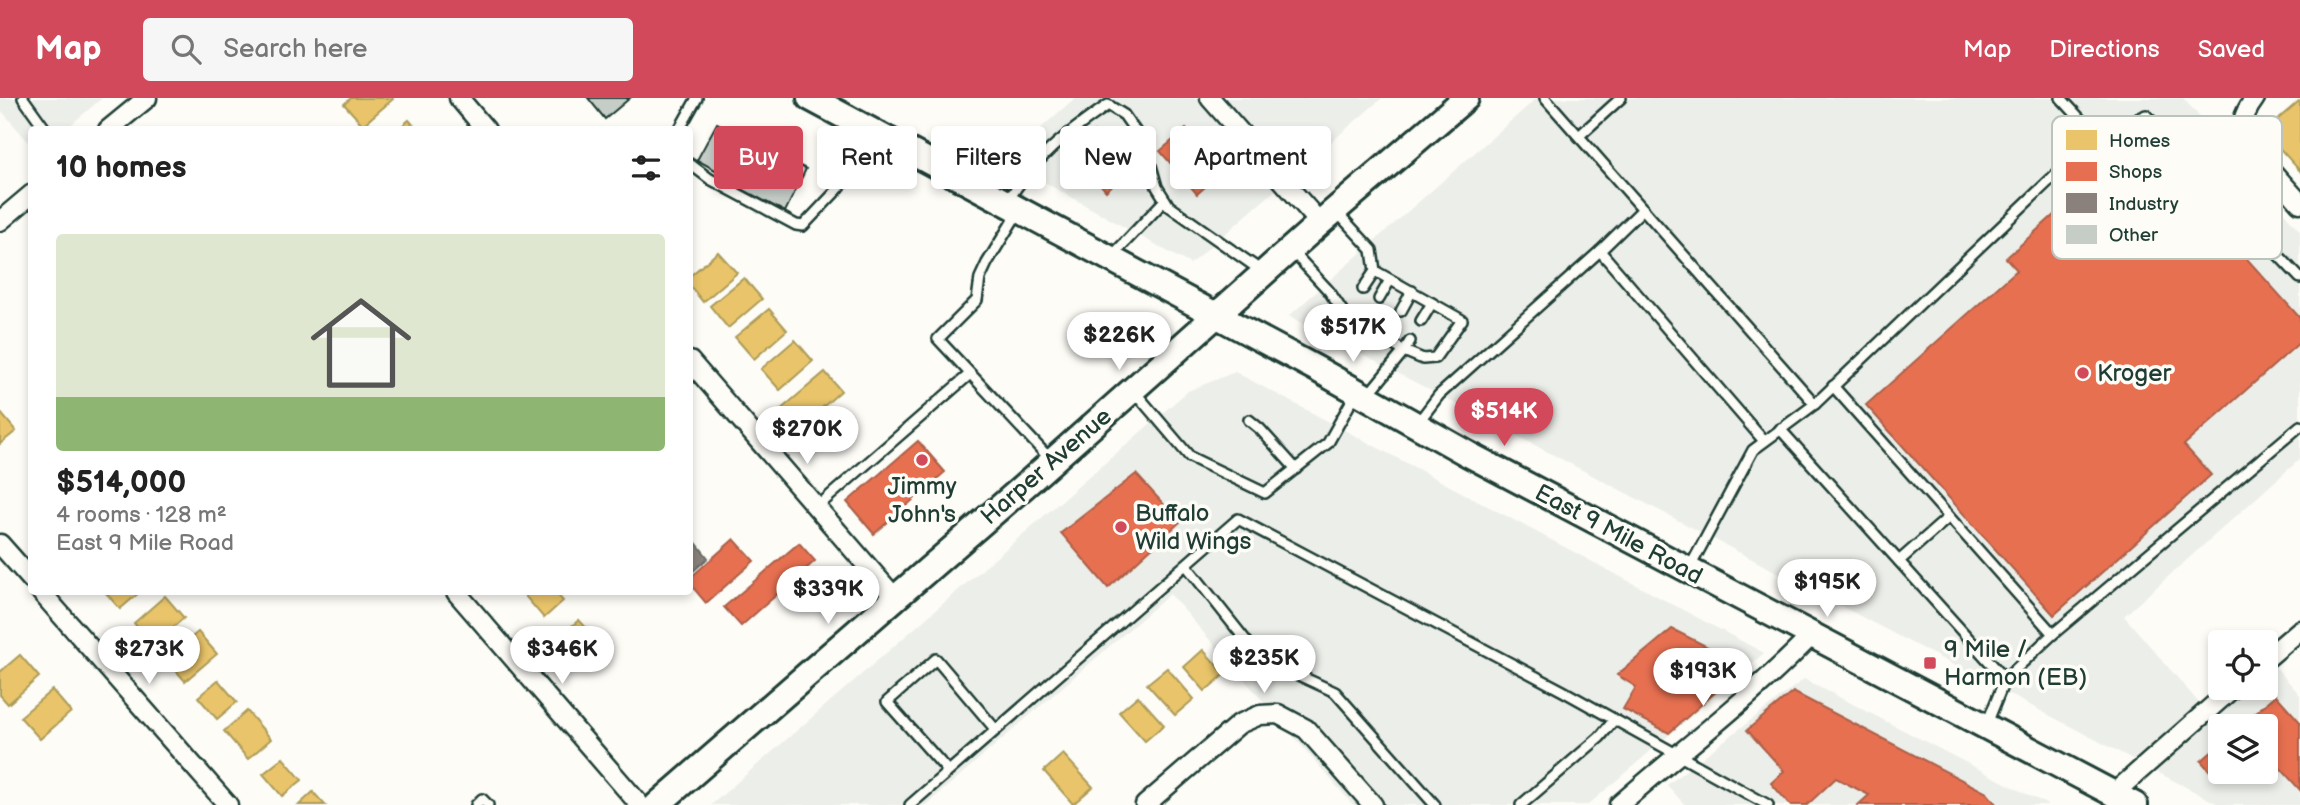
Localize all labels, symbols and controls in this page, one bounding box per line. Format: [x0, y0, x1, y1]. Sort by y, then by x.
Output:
search box [143, 18, 633, 81]
text: Map [35, 29, 101, 69]
icon: search [167, 30, 205, 68]
text: Search here [223, 34, 367, 65]
text: Map [1963, 35, 2011, 64]
text: Directions [2049, 35, 2160, 64]
text: Saved [2198, 35, 2265, 64]
legend [2052, 116, 2282, 259]
chip: Buy [714, 126, 803, 189]
chip: Rent [817, 126, 917, 189]
chip: Filters [931, 126, 1046, 189]
chip: New [1060, 126, 1156, 189]
chip: Apartment [1170, 126, 1331, 189]
text: Homes [2109, 130, 2170, 153]
icon: filters [627, 149, 665, 187]
text: 10 homes [56, 150, 187, 186]
text: Shops [2109, 161, 2162, 184]
text: Industry [2109, 193, 2179, 216]
text: Other [2109, 224, 2159, 247]
icon: home [298, 280, 424, 406]
pin: $517K [1304, 304, 1402, 364]
pin: $226K [1070, 313, 1168, 372]
text: $517K [1320, 313, 1386, 341]
text: $226K [1083, 321, 1155, 349]
place label: Kroger [2097, 359, 2171, 388]
marker: Kroger [2075, 365, 2091, 381]
pin: $514K [1455, 388, 1553, 448]
text: $514K [1470, 397, 1538, 425]
street label: Harper Avenue [975, 402, 1118, 531]
pin: $270K [758, 406, 856, 466]
text: $270K [771, 415, 843, 443]
marker: Jimmy John's [914, 452, 930, 468]
text: $514,000 [56, 465, 186, 501]
place label: Jimmy John's [887, 472, 957, 529]
street label: East 9 Mile Road [1530, 478, 1708, 591]
place label: Buffalo Wild Wings [1135, 499, 1252, 556]
text: 4 rooms · 128 m² [56, 501, 227, 529]
marker: Buffalo Wild Wings [1113, 519, 1129, 535]
text: East 9 Mile Road [56, 529, 234, 557]
pin: $195K [1778, 560, 1876, 619]
pin: $339K [779, 566, 877, 626]
text: $195K [1793, 568, 1861, 596]
text: $339K [792, 575, 864, 603]
pin: $273K [100, 626, 198, 686]
pin: $346K [513, 626, 611, 686]
map controls [2208, 630, 2278, 784]
button: locate [2208, 630, 2278, 700]
text: $273K [114, 635, 184, 663]
text: $346K [526, 635, 598, 663]
place label: 9 Mile / Harmon (EB) [1944, 635, 2087, 692]
pin: $235K [1215, 636, 1313, 695]
text: $235K [1229, 644, 1299, 672]
pin: $193K [1654, 648, 1752, 708]
marker: 9 Mile / Harmon (EB) [1922, 655, 1938, 671]
text: $193K [1669, 657, 1737, 685]
button: layers [2208, 714, 2278, 784]

